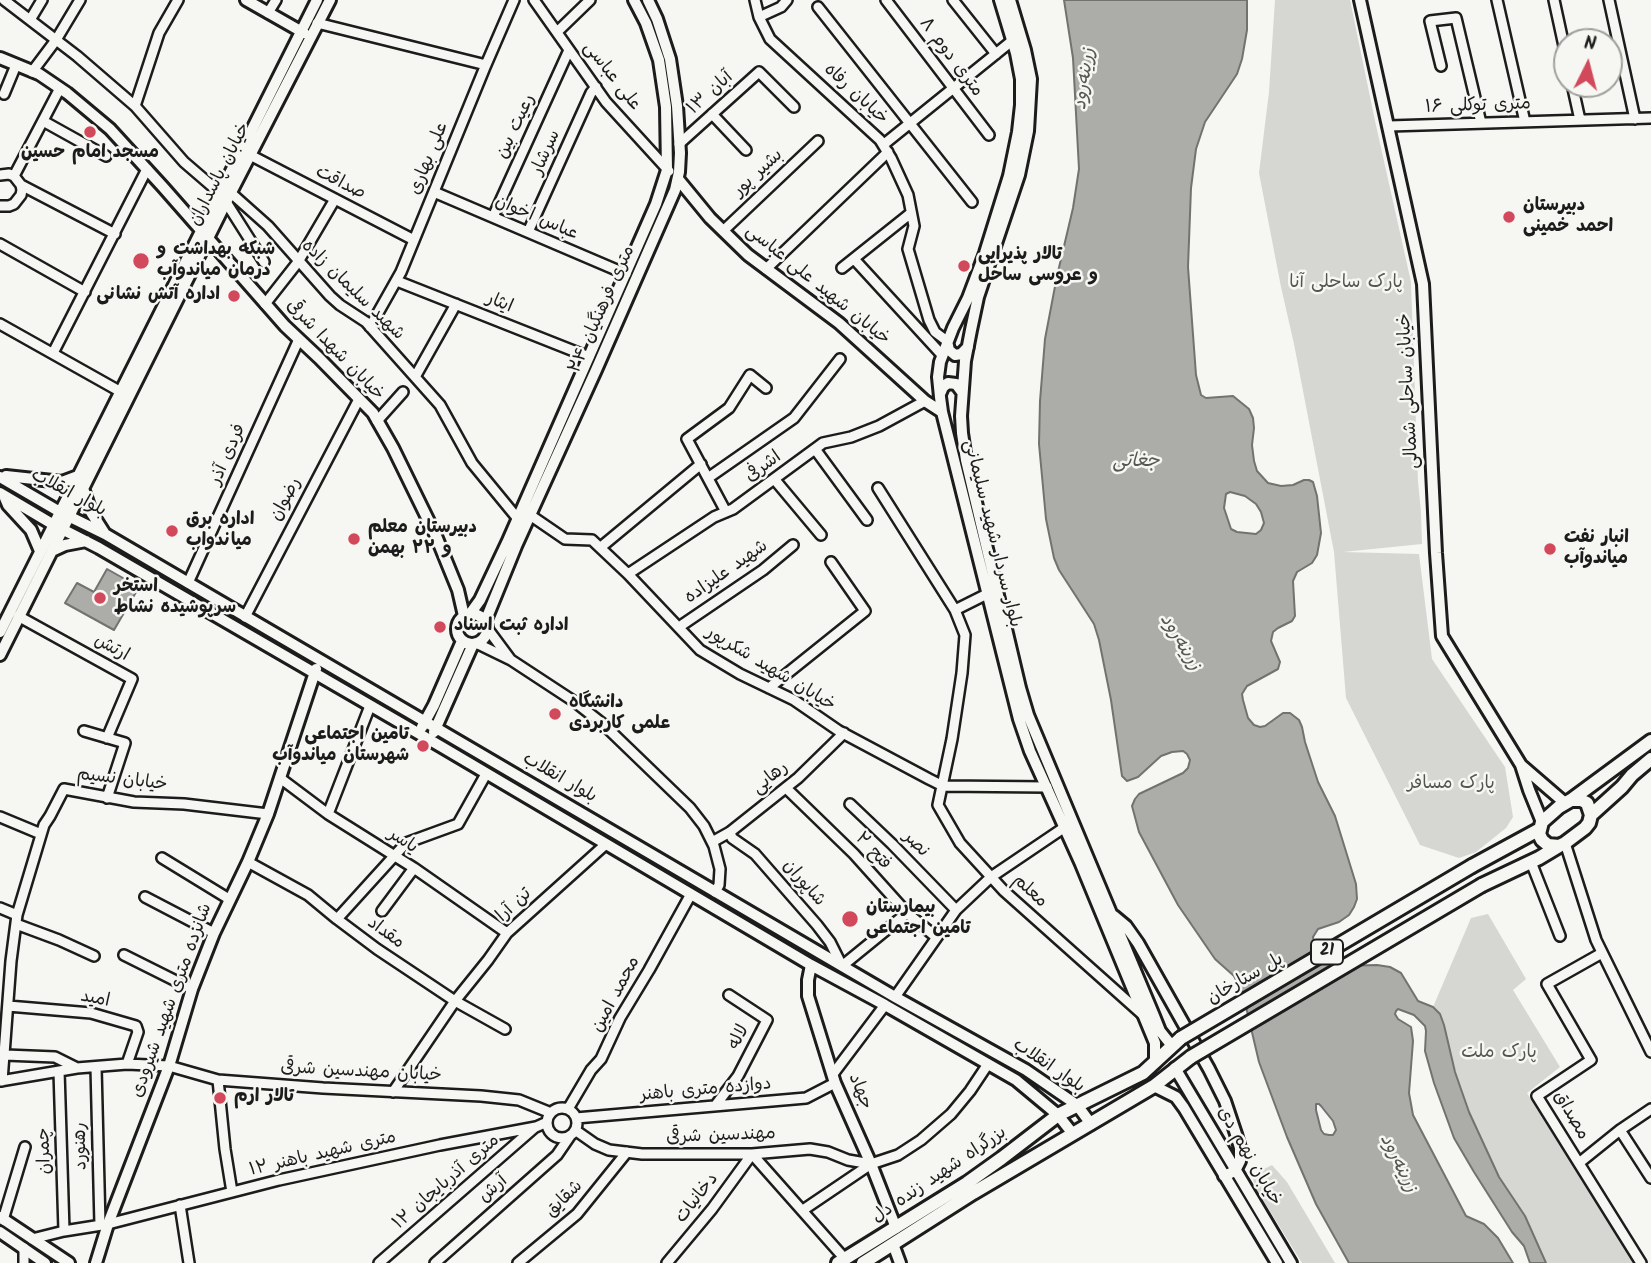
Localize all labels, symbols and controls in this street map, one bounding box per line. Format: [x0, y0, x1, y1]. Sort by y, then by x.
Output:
street label: ۸ متری دوم [913, 14, 987, 102]
north arrow [1553, 28, 1623, 98]
text: N [1582, 29, 1598, 60]
street label: علی عباسی [577, 38, 645, 116]
water label: زرینه‌رود [1070, 47, 1102, 111]
street label: خیابان رفاه [818, 60, 892, 130]
street label: ۱۳ آبان [683, 68, 739, 120]
street label: رعیت بین [493, 91, 541, 163]
street label: ۱۶ متری توکلی [1425, 94, 1531, 120]
street label: خیابان پاسداران [186, 120, 256, 230]
street label: علی بهاری [406, 120, 454, 198]
marker: مسجد امام حسین [82, 124, 98, 140]
street label: سرشار [528, 127, 566, 179]
place label: مسجد امام حسین [21, 143, 159, 165]
street label: بشیر پور [730, 145, 788, 203]
street label: صداقت [311, 162, 369, 206]
street label: عباس اخوان [491, 192, 581, 246]
place label: دبیرستان احمد خمینی [1523, 196, 1613, 238]
marker: دبیرستان احمد خمینی [1501, 209, 1517, 225]
street label: خیابان شهید علی عباسی [740, 221, 894, 351]
street label: شهید سلیمان زاده [296, 236, 408, 346]
place label: شبکه بهداشت و درمان میاندوآب [157, 240, 275, 282]
street label: ۲۴ متری فرهنگیان [565, 243, 641, 377]
place label: تالار پذیرایی و عروسی ساحل [978, 245, 1098, 288]
marker: شبکه بهداشت و درمان میاندوآب [131, 251, 151, 271]
marker: تالار پذیرایی و عروسی ساحل [956, 258, 972, 274]
park label: پارک ساحلی آنا [1289, 273, 1403, 295]
place label: اداره آتش نشانی [96, 285, 220, 307]
marker: اداره آتش نشانی [226, 288, 242, 304]
street label: ایثار [483, 289, 515, 319]
street label: خیابان شهدا شرقی [280, 296, 388, 406]
street label: خیابان ساحلی شمالی [1395, 313, 1425, 469]
street label: فردی آذر [206, 421, 252, 489]
street label: بلوار سردار شهید سلیمانی [957, 438, 1025, 630]
street label: اشرفی [742, 448, 786, 488]
water label: جغاتی [1113, 452, 1159, 474]
street label: بلوار انقلاب [27, 465, 109, 523]
street label: رضوان [267, 474, 307, 526]
place label: اداره برق میاندواب [186, 510, 254, 552]
place label: دبیرستان معلم و ۲۲ بهمن [368, 518, 477, 560]
marker: اداره برق میاندواب [164, 523, 180, 539]
place label: انبار نفت میاندوآب [1564, 528, 1629, 570]
marker: دبیرستان معلم و ۲۲ بهمن [346, 531, 362, 547]
street label: شهید علیزاده [681, 536, 773, 610]
marker: انبار نفت میاندوآب [1542, 541, 1558, 557]
place label: استخر سرپوشیده نشاط [114, 577, 236, 620]
marker: استخر سرپوشیده نشاط [92, 590, 108, 606]
water label: زرینه‌رود [1153, 611, 1205, 675]
place label: اداره ثبت اسناد [454, 616, 568, 638]
marker: اداره ثبت اسناد [432, 619, 448, 635]
street label: خیابان شهید شکرپور [701, 623, 839, 717]
street label: ارتش [90, 631, 132, 667]
place label: دانشگاه علمی کاربردی [569, 693, 670, 736]
marker: دانشگاه علمی کاربردی [547, 706, 563, 722]
place label: تامین اجتماعی شهرستان میاندوآب [272, 725, 409, 768]
marker: تامین اجتماعی شهرستان میاندوآب [415, 738, 431, 754]
street label: بلوار انقلاب [518, 749, 600, 809]
street label: رهایی [749, 758, 793, 800]
street label: خیابان نسیم [76, 765, 168, 797]
park label: پارک مسافر [1407, 774, 1495, 796]
street label: یاسر [383, 824, 421, 860]
street label: نصر [897, 827, 933, 863]
street label: فتح ۲ [849, 829, 895, 875]
street label: شاپوران [777, 856, 829, 912]
street label: معلم [1007, 871, 1051, 913]
street label: تن آرا [493, 884, 537, 928]
place label: بیمارستان تامین اجتماعی [866, 898, 971, 940]
street label: شانزده متری شهید شیرودی [128, 901, 218, 1101]
marker: بیمارستان تامین اجتماعی [840, 909, 860, 929]
street label: مقداد [362, 913, 408, 955]
road number: 21 [1311, 940, 1343, 964]
street label: پل ستارخان [1204, 950, 1288, 1010]
street label: محمد امین [588, 953, 646, 1037]
street label: امید [78, 987, 112, 1013]
street label: لاله [725, 1022, 755, 1054]
street label: بلوار انقلاب [1008, 1035, 1088, 1099]
park label: پارک ملت [1461, 1043, 1537, 1065]
street label: خیابان مهندسین شرقی [280, 1058, 442, 1088]
street label: جهاد [842, 1071, 876, 1113]
street label: دوازده متری باهنر [640, 1075, 772, 1107]
place label: تالار ارم [234, 1087, 294, 1109]
street label: مصداق [1547, 1088, 1593, 1144]
marker: تالار ارم [212, 1090, 228, 1106]
street label: خیابان نهم دی [1211, 1104, 1285, 1210]
street label: رهنورد [71, 1122, 93, 1170]
street label: بزرگراه شهید زنده دل [868, 1123, 1012, 1229]
street label: مهندسین شرقی [666, 1124, 776, 1150]
street label: چمران [34, 1127, 58, 1175]
street label: ۱۲ متری شهید باهنر [247, 1128, 399, 1182]
street label: ۱۲ متری آذربایجان [389, 1131, 505, 1235]
water label: زرینه‌رود [1373, 1131, 1421, 1197]
street label: دخانیات [672, 1170, 724, 1228]
street label: آرش [475, 1171, 513, 1209]
street label: شقایق [542, 1177, 588, 1223]

